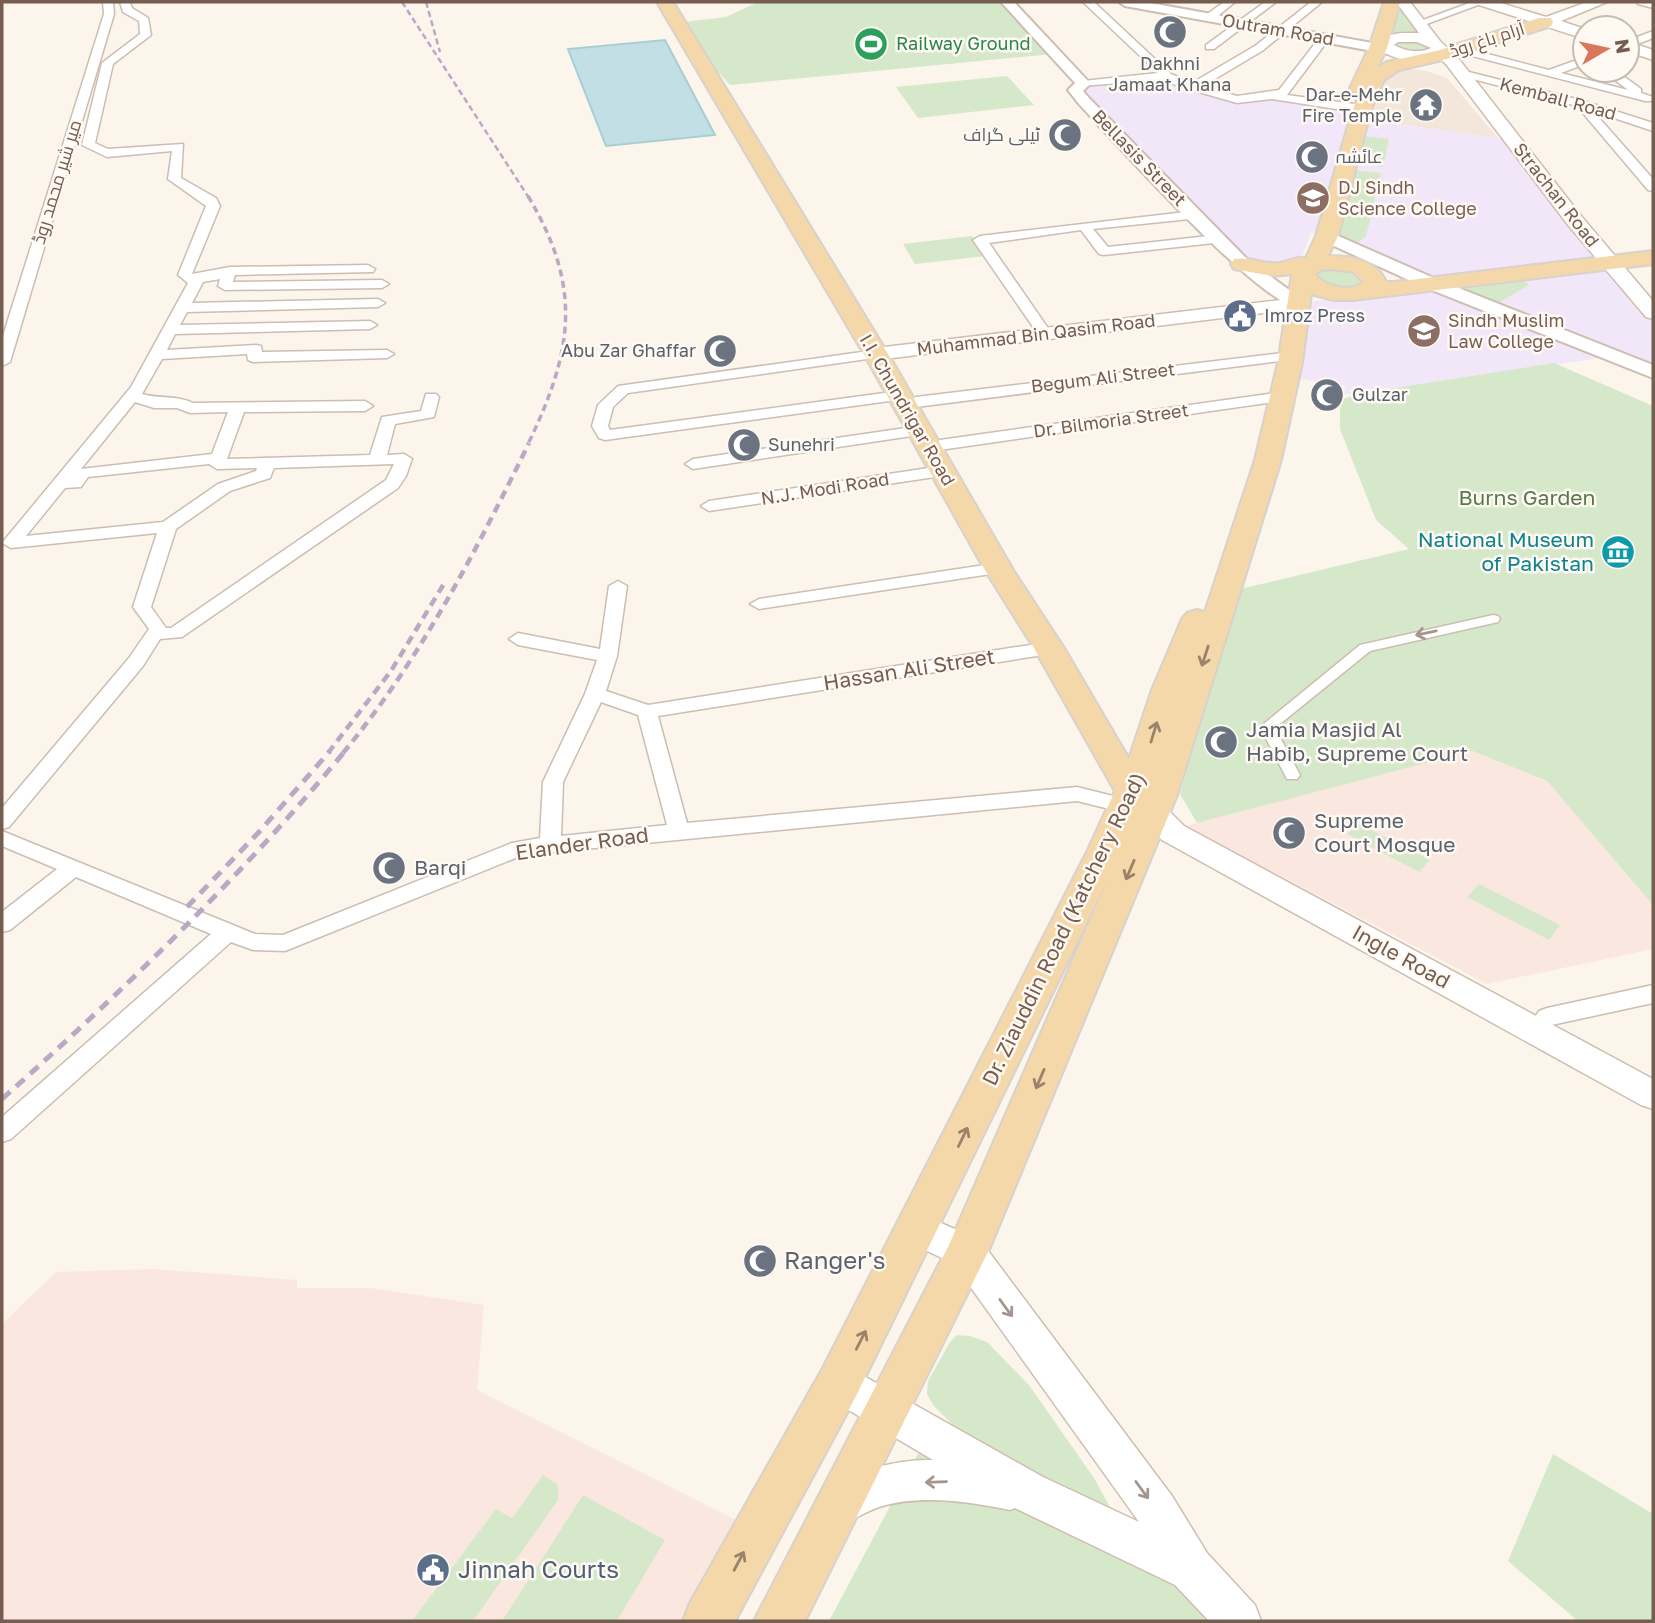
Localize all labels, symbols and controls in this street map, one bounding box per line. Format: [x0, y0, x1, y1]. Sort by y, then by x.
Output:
street label: Outram Road [1221, 8, 1336, 50]
mosque icon: Dakhni Jamaat Khana [1151, 13, 1189, 51]
north arrow [1571, 14, 1641, 84]
street label: آرام باغ روڈ [1446, 16, 1528, 63]
sports icon: Railway Ground [852, 25, 890, 63]
place label: Railway Ground [896, 32, 1031, 54]
text: N [1611, 37, 1636, 55]
place label: Dakhni Jamaat Khana [1109, 52, 1231, 95]
street label: Kemball Road [1498, 72, 1619, 124]
place label: Dar-e-Mehr Fire Temple [1302, 83, 1402, 126]
temple icon: Dar-e-Mehr Fire Temple [1407, 86, 1445, 124]
street label: Bellasis Street [1088, 104, 1191, 210]
mosque icon: ٹیلی گراف [1046, 116, 1084, 154]
street label: میر شیر محمد روڈ [27, 117, 86, 247]
place label: ٹیلی گراف [963, 123, 1040, 146]
mosque icon: عائشہ [1293, 138, 1331, 176]
street label: Strachan Road [1509, 138, 1604, 251]
place label: عائشہ [1336, 145, 1383, 167]
place label: DJ Sindh Science College [1338, 176, 1477, 219]
school or university icon: DJ Sindh Science College [1294, 179, 1332, 217]
public building icon: Imroz Press [1221, 297, 1259, 335]
place label: Imroz Press [1264, 304, 1365, 326]
street label: Muhammad Bin Qasim Road [915, 308, 1156, 360]
place label: Sindh Muslim Law College [1448, 309, 1564, 352]
school or university icon: Sindh Muslim Law College [1405, 312, 1443, 350]
street label: I.I. Chundrigar Road [855, 330, 960, 489]
mosque icon: Abu Zar Ghaffar [701, 332, 739, 370]
place label: Abu Zar Ghaffar [561, 339, 696, 361]
street label: Begum Ali Street [1030, 357, 1176, 397]
mosque icon: Gulzar [1308, 376, 1346, 414]
place label: Gulzar [1352, 383, 1408, 405]
street label: Dr. Bilmoria Street [1032, 398, 1190, 442]
mosque icon: Sunehri [725, 426, 763, 464]
place label: Sunehri [768, 433, 835, 455]
street label: N.J. Modi Road [759, 467, 891, 509]
park label: Burns Garden [1459, 484, 1595, 510]
place label: National Museum of Pakistan [1418, 526, 1594, 576]
museum icon: National Museum of Pakistan [1599, 533, 1637, 571]
one-way arrow [1415, 627, 1438, 641]
street label: Hassan Ali Street [821, 643, 997, 695]
one-way arrow [1198, 644, 1211, 666]
place label: Jamia Masjid Al Habib, Supreme Court [1246, 716, 1468, 766]
one-way arrow [1148, 722, 1161, 744]
mosque icon: Jamia Masjid Al Habib, Supreme Court [1202, 723, 1240, 761]
street label: Dr. Ziauddin Road (Katchery Road) [976, 768, 1150, 1089]
place label: Supreme Court Mosque [1314, 807, 1455, 857]
mosque icon: Supreme Court Mosque [1270, 814, 1308, 852]
street label: Elander Road [514, 821, 650, 865]
mosque icon: Barqi [370, 849, 408, 887]
place label: Barqi [414, 854, 466, 880]
one-way arrow [1123, 859, 1136, 880]
street label: Ingle Road [1348, 919, 1455, 994]
one-way arrow [1033, 1068, 1046, 1089]
one-way arrow [957, 1127, 971, 1148]
mosque icon: Ranger's [741, 1242, 779, 1280]
place label: Ranger's [784, 1245, 885, 1274]
one-way arrow [998, 1298, 1013, 1317]
one-way arrow [855, 1330, 869, 1351]
one-way arrow [925, 1475, 948, 1488]
one-way arrow [1135, 1480, 1149, 1499]
public building icon: Jinnah Courts [414, 1551, 452, 1589]
one-way arrow [733, 1551, 747, 1572]
place label: Jinnah Courts [458, 1554, 619, 1583]

